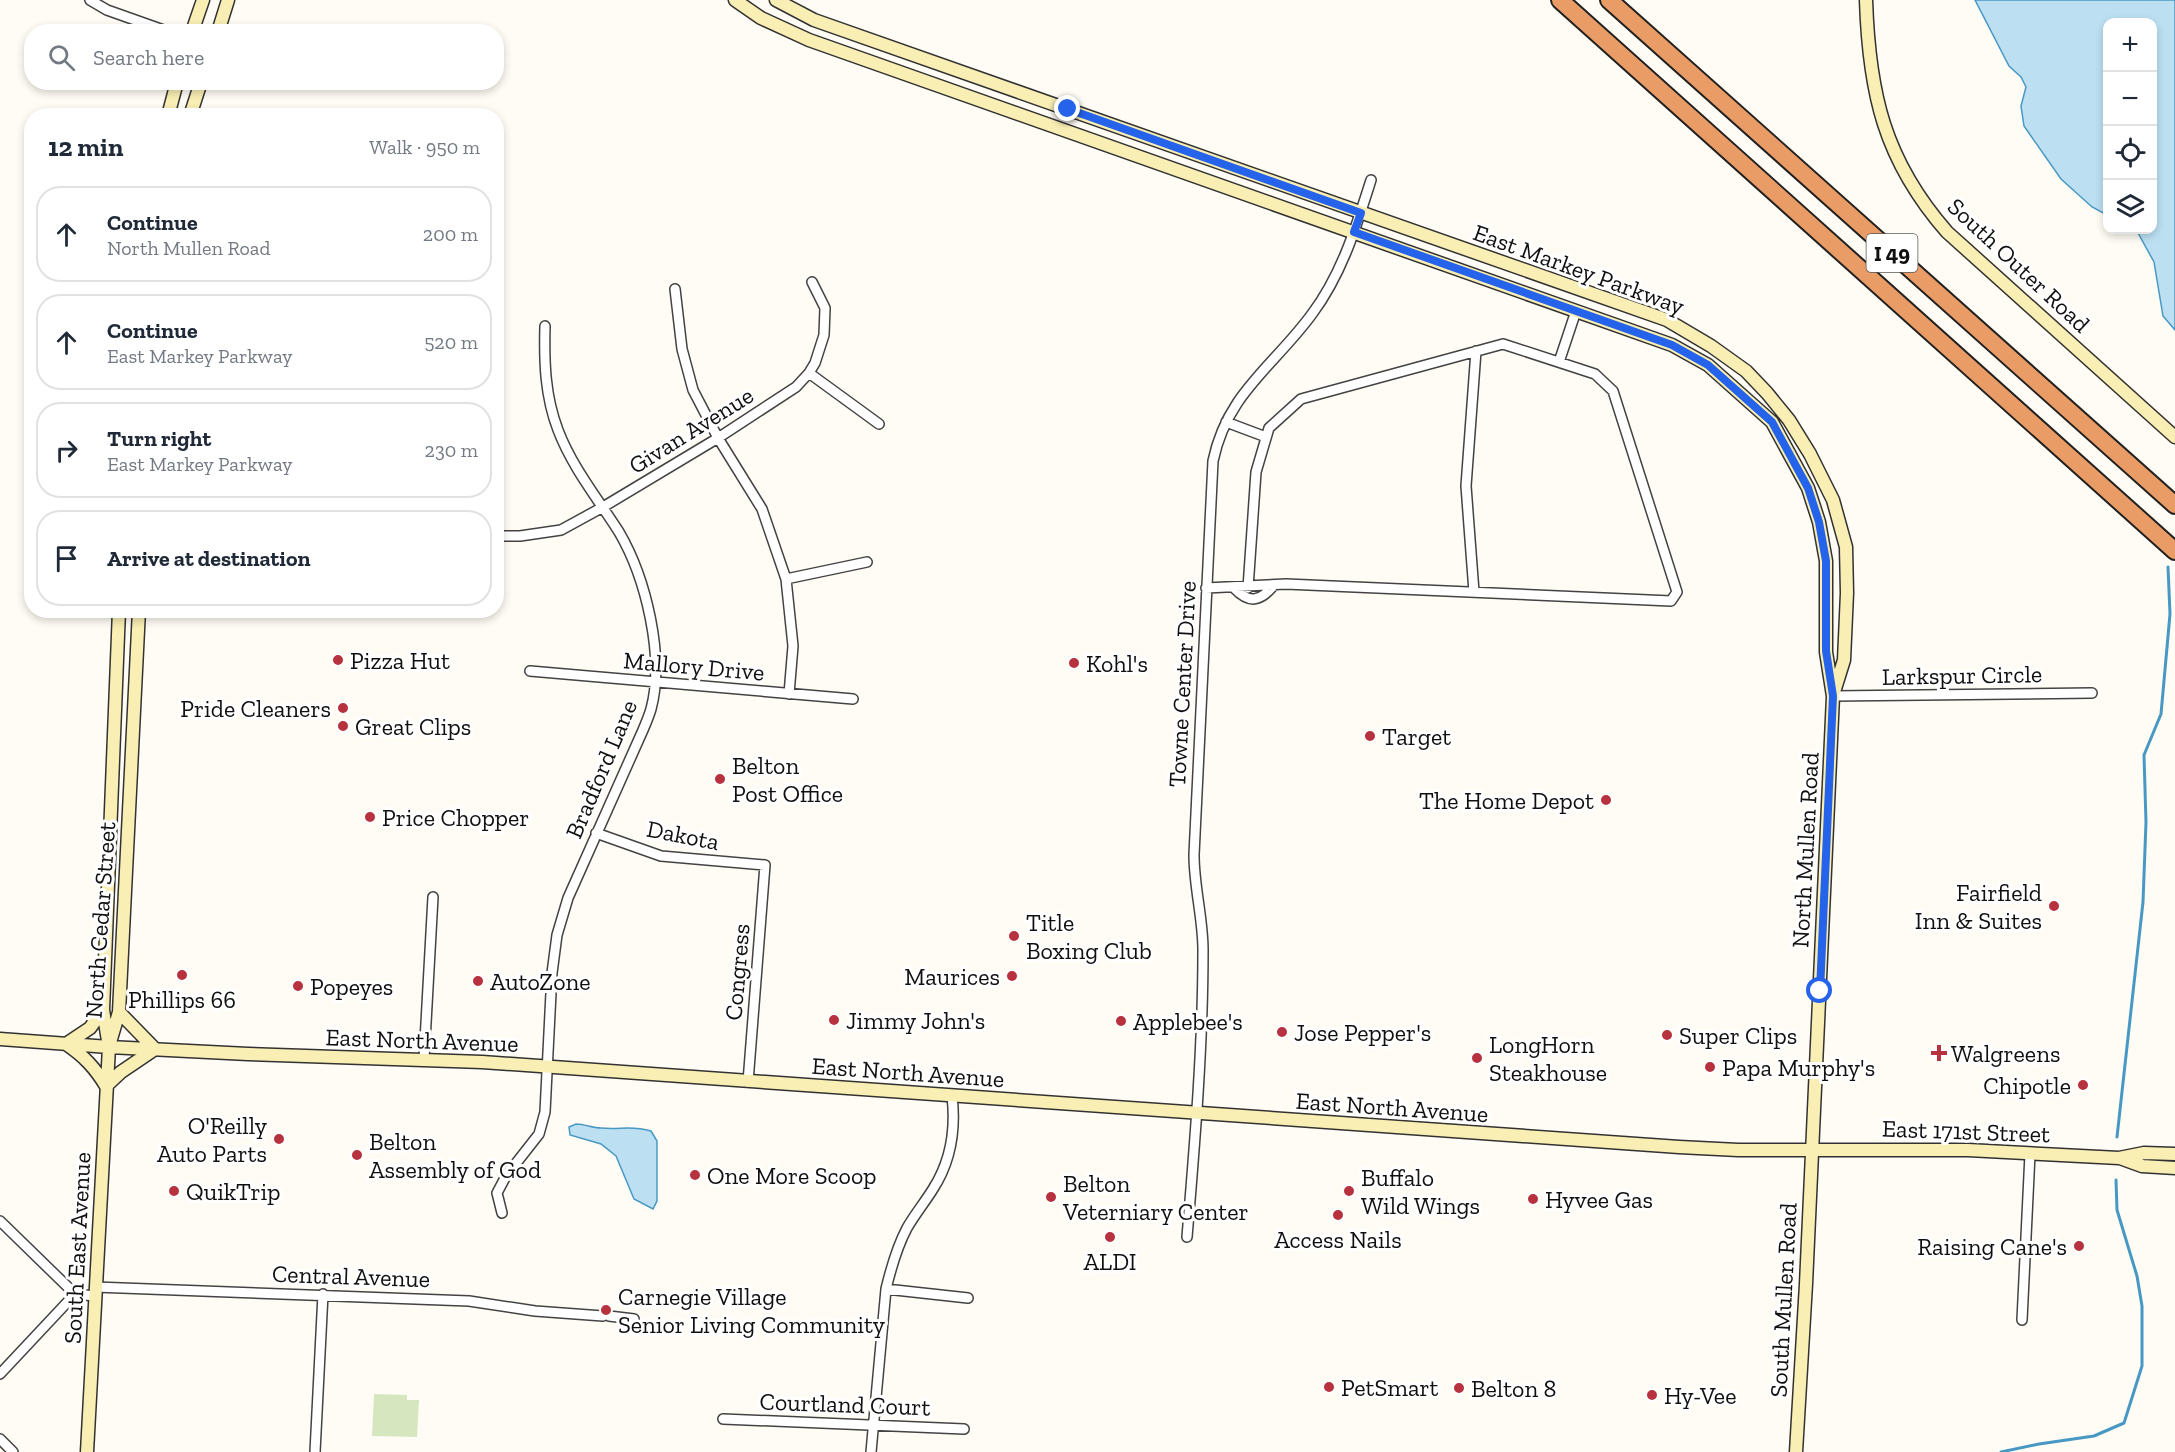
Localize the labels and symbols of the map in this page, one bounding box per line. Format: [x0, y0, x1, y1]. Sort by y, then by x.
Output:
route end [1054, 95, 1080, 121]
street label: South Outer Road [1942, 192, 2096, 338]
street label: East Markey Parkway [1470, 217, 1689, 321]
road number: I 49 [1866, 234, 1918, 272]
street label: Givan Avenue [623, 380, 759, 480]
street label: Towne Center Drive [1162, 580, 1202, 788]
street label: Mallory Drive [622, 645, 766, 687]
place label: Pizza Hut [350, 646, 450, 675]
place label: Kohl's [1086, 649, 1148, 678]
marker: Pizza Hut [331, 653, 345, 667]
marker: Kohl's [1067, 656, 1081, 670]
street label: Larkspur Circle [1882, 659, 2042, 691]
place label: Pride Cleaners [180, 694, 331, 723]
street label: Bradford Lane [559, 695, 643, 843]
marker: Pride Cleaners [336, 701, 350, 715]
place label: Great Clips [355, 712, 471, 741]
marker: Great Clips [336, 719, 350, 733]
place label: Target [1382, 722, 1451, 751]
marker: Target [1363, 729, 1377, 743]
place label: Belton Post Office [732, 751, 843, 808]
street label: North Mullen Road [1785, 751, 1825, 949]
marker: Belton Post Office [713, 772, 727, 786]
place label: The Home Depot [1419, 786, 1594, 815]
marker: The Home Depot [1599, 793, 1613, 807]
place label: Price Chopper [382, 803, 529, 832]
marker: Price Chopper [363, 810, 377, 824]
street label: Dakota [644, 814, 722, 856]
street label: North Cedar Street [79, 821, 121, 1019]
place label: Fairfield Inn & Suites [1915, 878, 2042, 935]
marker: Fairfield Inn & Suites [2047, 899, 2061, 913]
place label: Title Boxing Club [1026, 908, 1152, 965]
street label: Congress [718, 922, 756, 1022]
marker: Title Boxing Club [1007, 929, 1021, 943]
place label: Maurices [904, 962, 1000, 991]
place label: AutoZone [490, 967, 591, 996]
marker: Phillips 66 [175, 968, 189, 982]
marker: Maurices [1005, 969, 1019, 983]
place label: Popeyes [310, 972, 393, 1001]
marker: AutoZone [471, 974, 485, 988]
route start [1806, 977, 1832, 1003]
marker: Popeyes [291, 979, 305, 993]
place label: Phillips 66 [128, 985, 236, 1014]
place label: Jimmy John's [846, 1006, 985, 1035]
place label: Applebee's [1133, 1007, 1243, 1036]
marker: Jimmy John's [827, 1013, 841, 1027]
marker: Applebee's [1114, 1014, 1128, 1028]
place label: Jose Pepper's [1294, 1018, 1431, 1047]
place label: Super Clips [1679, 1021, 1797, 1050]
street label: East North Avenue [325, 1022, 519, 1058]
marker: Jose Pepper's [1275, 1025, 1289, 1039]
marker: Super Clips [1660, 1028, 1674, 1042]
place label: LongHorn Steakhouse [1489, 1030, 1607, 1087]
place label: Walgreens [1951, 1039, 2060, 1068]
marker: Walgreens [1932, 1046, 1946, 1060]
street label: East North Avenue [811, 1051, 1005, 1093]
marker: LongHorn Steakhouse [1470, 1051, 1484, 1065]
place label: Papa Murphy's [1722, 1053, 1875, 1082]
marker: Papa Murphy's [1703, 1060, 1717, 1074]
place label: Chipotle [1983, 1071, 2071, 1100]
marker: Chipotle [2076, 1078, 2090, 1092]
street label: East North Avenue [1295, 1086, 1489, 1128]
place label: O'Reilly Auto Parts [157, 1111, 268, 1168]
street label: East 171st Street [1882, 1114, 2051, 1148]
place label: Belton Assembly of God [369, 1127, 541, 1184]
marker: O'Reilly Auto Parts [272, 1132, 286, 1146]
marker: Belton Assembly of God [350, 1148, 364, 1162]
street label: South East Avenue [57, 1151, 97, 1345]
place label: One More Scoop [707, 1161, 876, 1190]
place label: Buffalo Wild Wings [1361, 1163, 1480, 1220]
marker: One More Scoop [688, 1168, 702, 1182]
place label: Belton Veterniary Center [1062, 1169, 1249, 1226]
place label: QuikTrip [186, 1177, 281, 1206]
marker: QuikTrip [167, 1184, 181, 1198]
marker: Buffalo Wild Wings [1342, 1184, 1356, 1198]
place label: Hyvee Gas [1545, 1185, 1653, 1214]
marker: Belton Veterniary Center [1044, 1190, 1058, 1204]
marker: Hyvee Gas [1526, 1192, 1540, 1206]
street label: South Mullen Road [1763, 1202, 1803, 1398]
marker: Access Nails [1331, 1208, 1345, 1222]
place label: Access Nails [1274, 1225, 1402, 1254]
marker: ALDI [1103, 1230, 1117, 1244]
place label: Raising Cane's [1917, 1232, 2067, 1261]
marker: Raising Cane's [2072, 1239, 2086, 1253]
place label: ALDI [1084, 1247, 1137, 1276]
street label: Central Avenue [271, 1259, 431, 1293]
place label: Carnegie Village Senior Living Community [618, 1282, 886, 1339]
marker: Carnegie Village Senior Living Community [599, 1303, 613, 1317]
place label: PetSmart [1341, 1373, 1439, 1402]
place label: Belton 8 [1471, 1374, 1557, 1403]
marker: PetSmart [1322, 1380, 1336, 1394]
marker: Belton 8 [1452, 1381, 1466, 1395]
place label: Hy-Vee [1664, 1381, 1736, 1410]
street label: Courtland Court [759, 1387, 931, 1421]
marker: Hy-Vee [1645, 1388, 1659, 1402]

